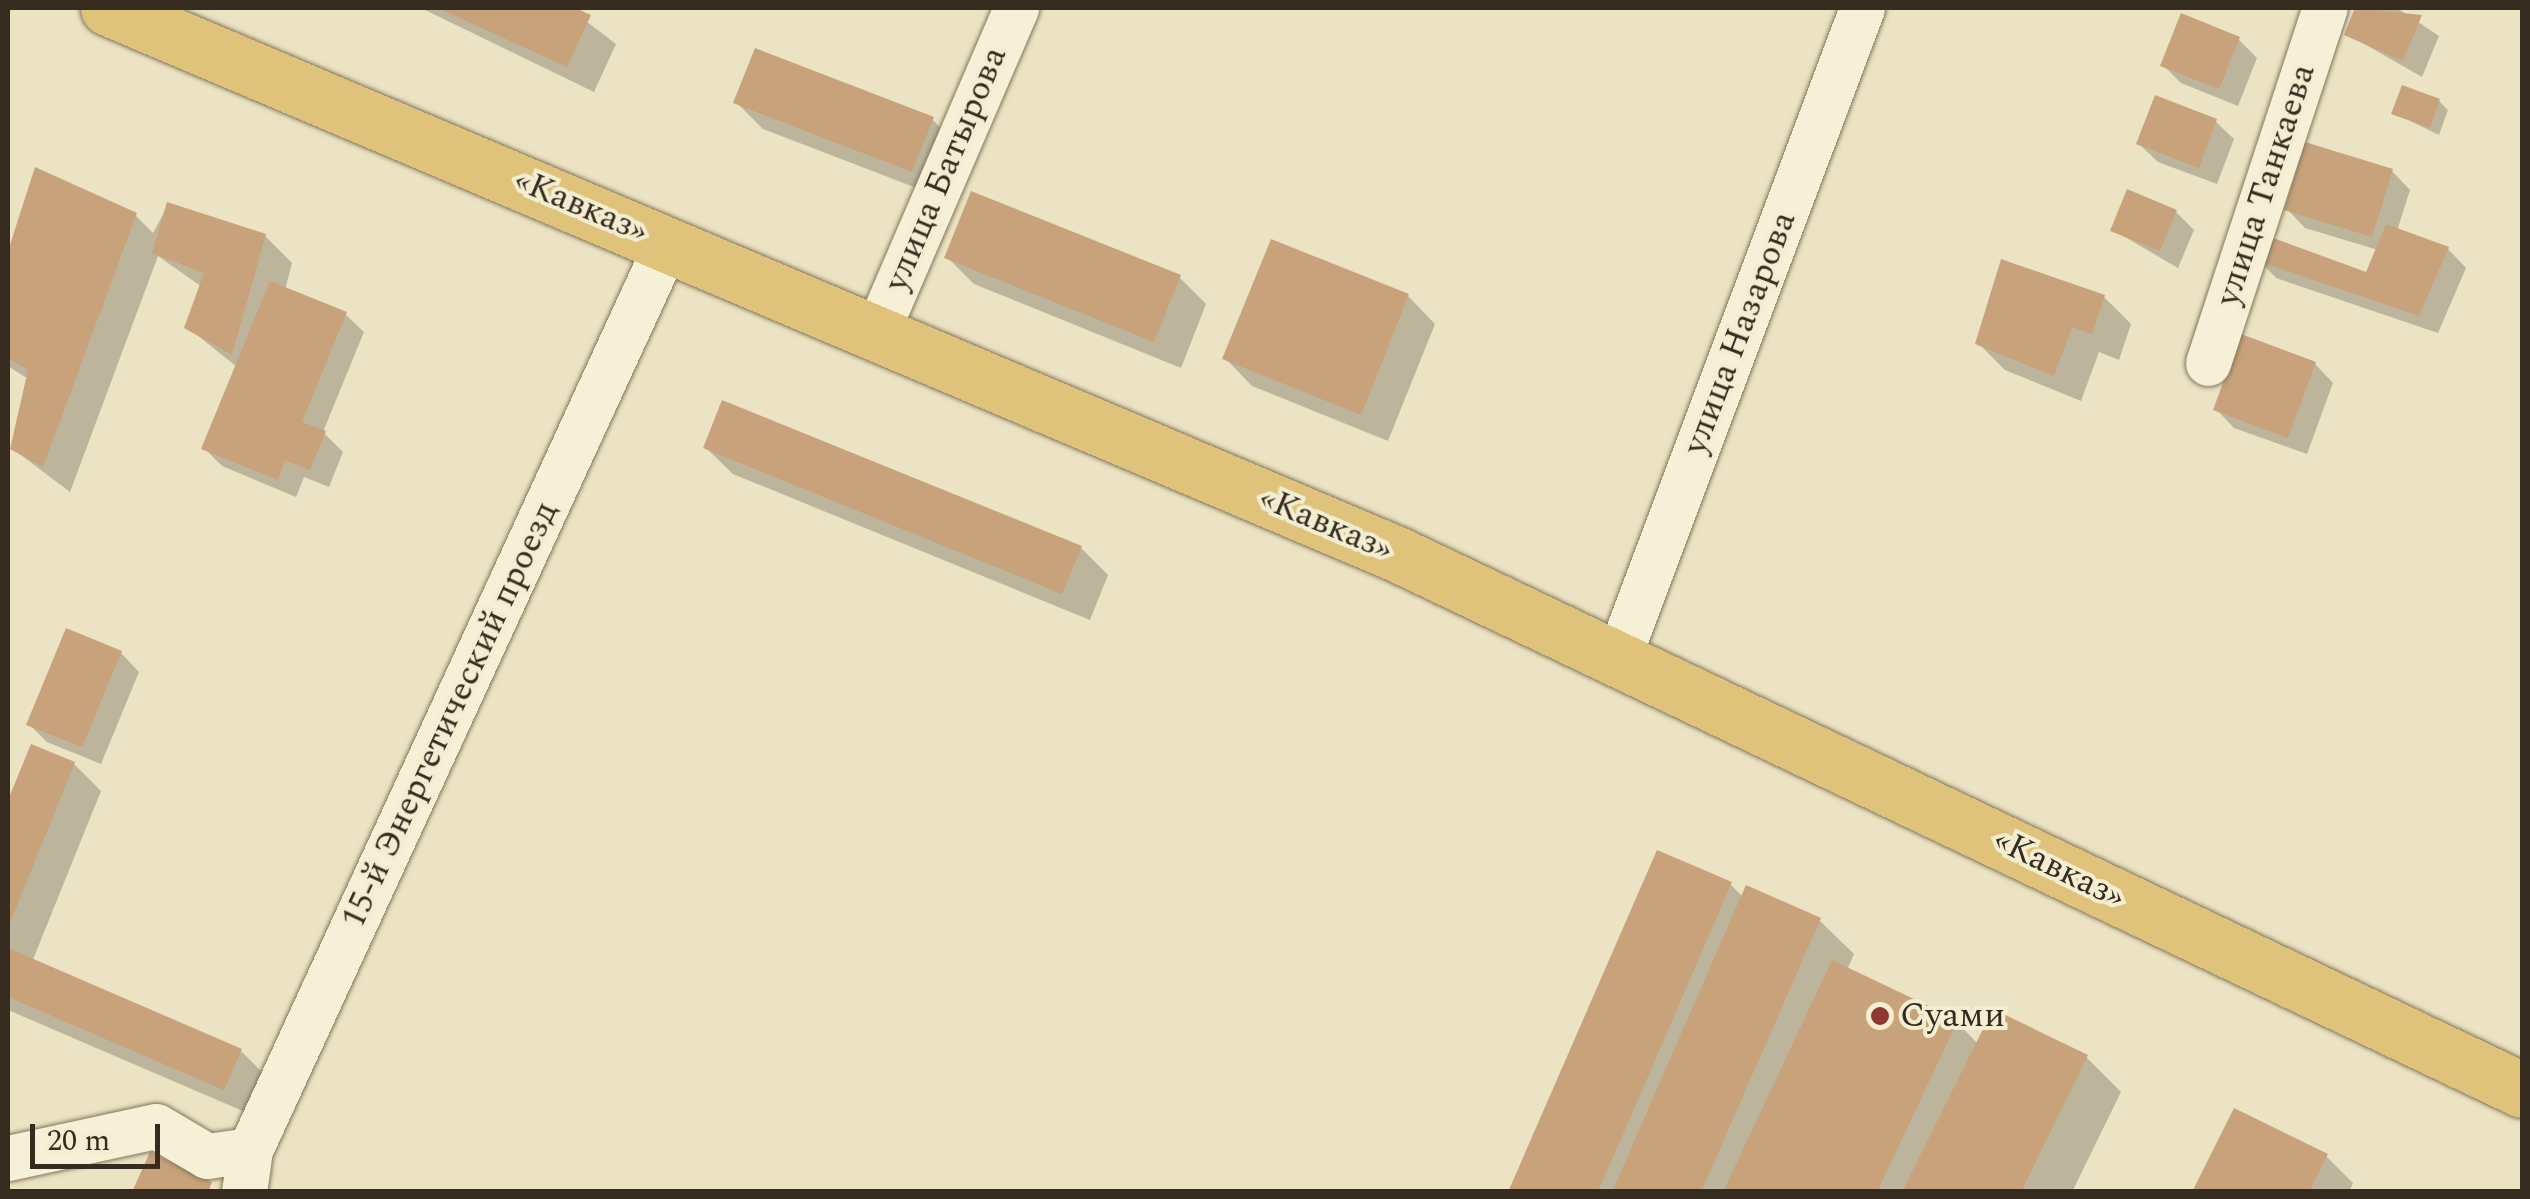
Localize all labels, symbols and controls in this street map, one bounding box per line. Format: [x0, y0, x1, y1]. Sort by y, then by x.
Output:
street label: улица Батырова [876, 40, 1016, 298]
street label: улица Танкаева [2207, 59, 2325, 311]
street label: «Кавказ» [508, 159, 654, 253]
street label: улица Назарова [1674, 206, 1806, 460]
street label: «Кавказ» [1253, 477, 1399, 571]
street label: 15-й Энергетический проезд [332, 495, 568, 935]
street label: «Кавказ» [1987, 819, 2131, 919]
place label: Суами [1900, 995, 2005, 1037]
marker: Суами [1869, 1005, 1891, 1027]
scale bar [35, 1104, 165, 1166]
text: 20 m [47, 1118, 110, 1164]

